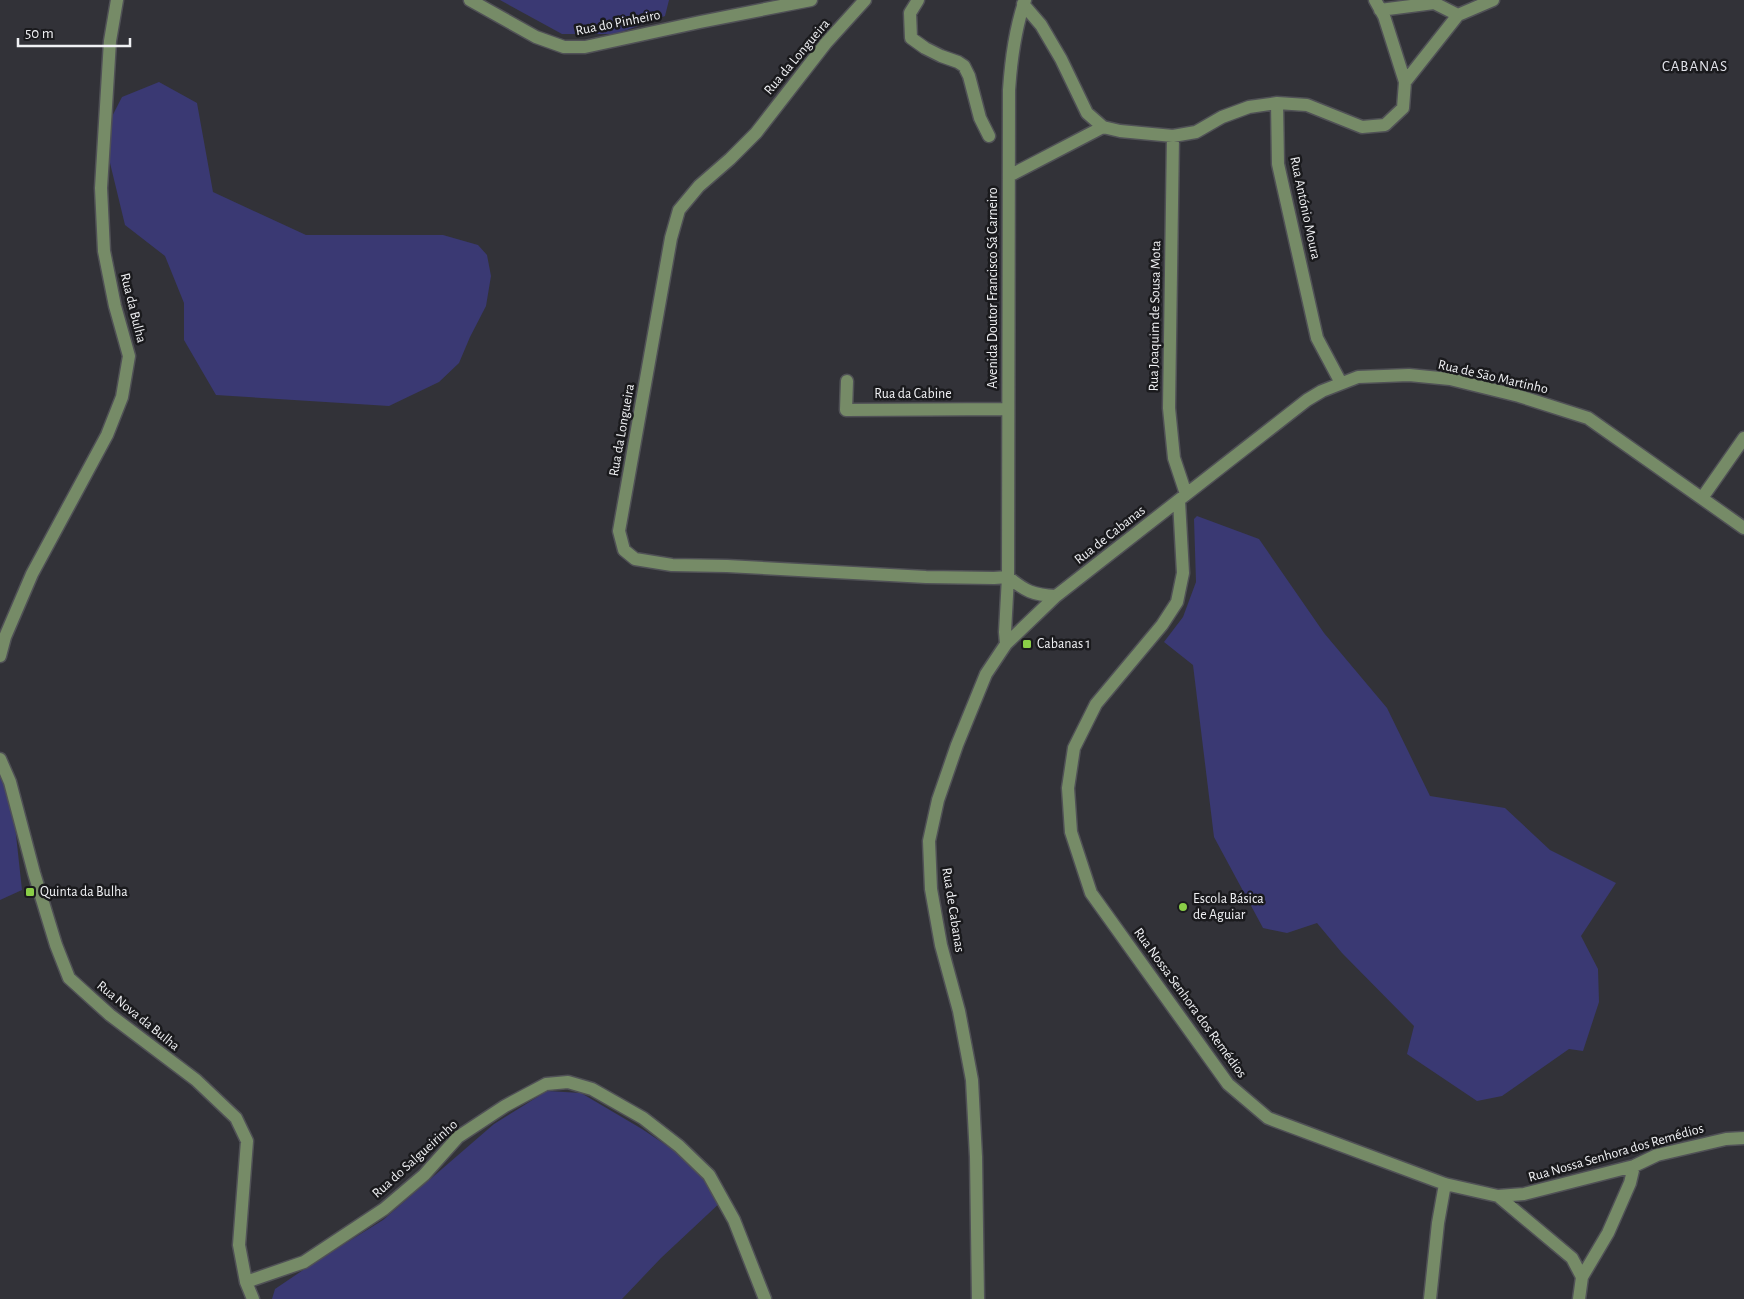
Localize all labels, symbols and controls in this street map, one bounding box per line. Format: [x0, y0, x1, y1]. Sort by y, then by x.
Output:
street label: Rua do Pinheiro [574, 8, 662, 38]
scale bar [18, 15, 130, 47]
street label: Rua da Longueira [762, 16, 833, 97]
text: 50 m [25, 26, 54, 41]
district label: CABANAS [1662, 59, 1728, 74]
street label: Rua António Moura [1287, 155, 1323, 261]
street label: Avenida Doutor Francisco Sá Carneiro [986, 187, 1000, 389]
street label: Rua Joaquim de Sousa Mota [1147, 240, 1163, 392]
street label: Rua da Bulha [118, 272, 149, 345]
street label: Rua de São Martinho [1437, 358, 1549, 396]
street label: Rua da Longueira [607, 382, 637, 477]
street label: Rua da Cabine [874, 387, 952, 401]
street label: Rua de Cabanas [1072, 503, 1148, 567]
place label: Cabanas 1 [1037, 637, 1090, 651]
marker: Cabanas 1 [1021, 638, 1033, 650]
street label: Rua de Cabanas [939, 867, 967, 953]
place label: Quinta da Bulha [40, 885, 128, 899]
marker: Quinta da Bulha [24, 886, 36, 898]
place label: Escola Básica de Aguiar [1193, 892, 1264, 922]
marker: Escola Básica de Aguiar [1177, 901, 1189, 913]
street label: Rua Nossa Senhora dos Remédios [1131, 925, 1249, 1081]
street label: Rua Nova da Bulha [94, 979, 182, 1054]
street label: Rua do Salgueirinho [370, 1117, 460, 1201]
street label: Rua Nossa Senhora dos Remédios [1527, 1121, 1705, 1185]

